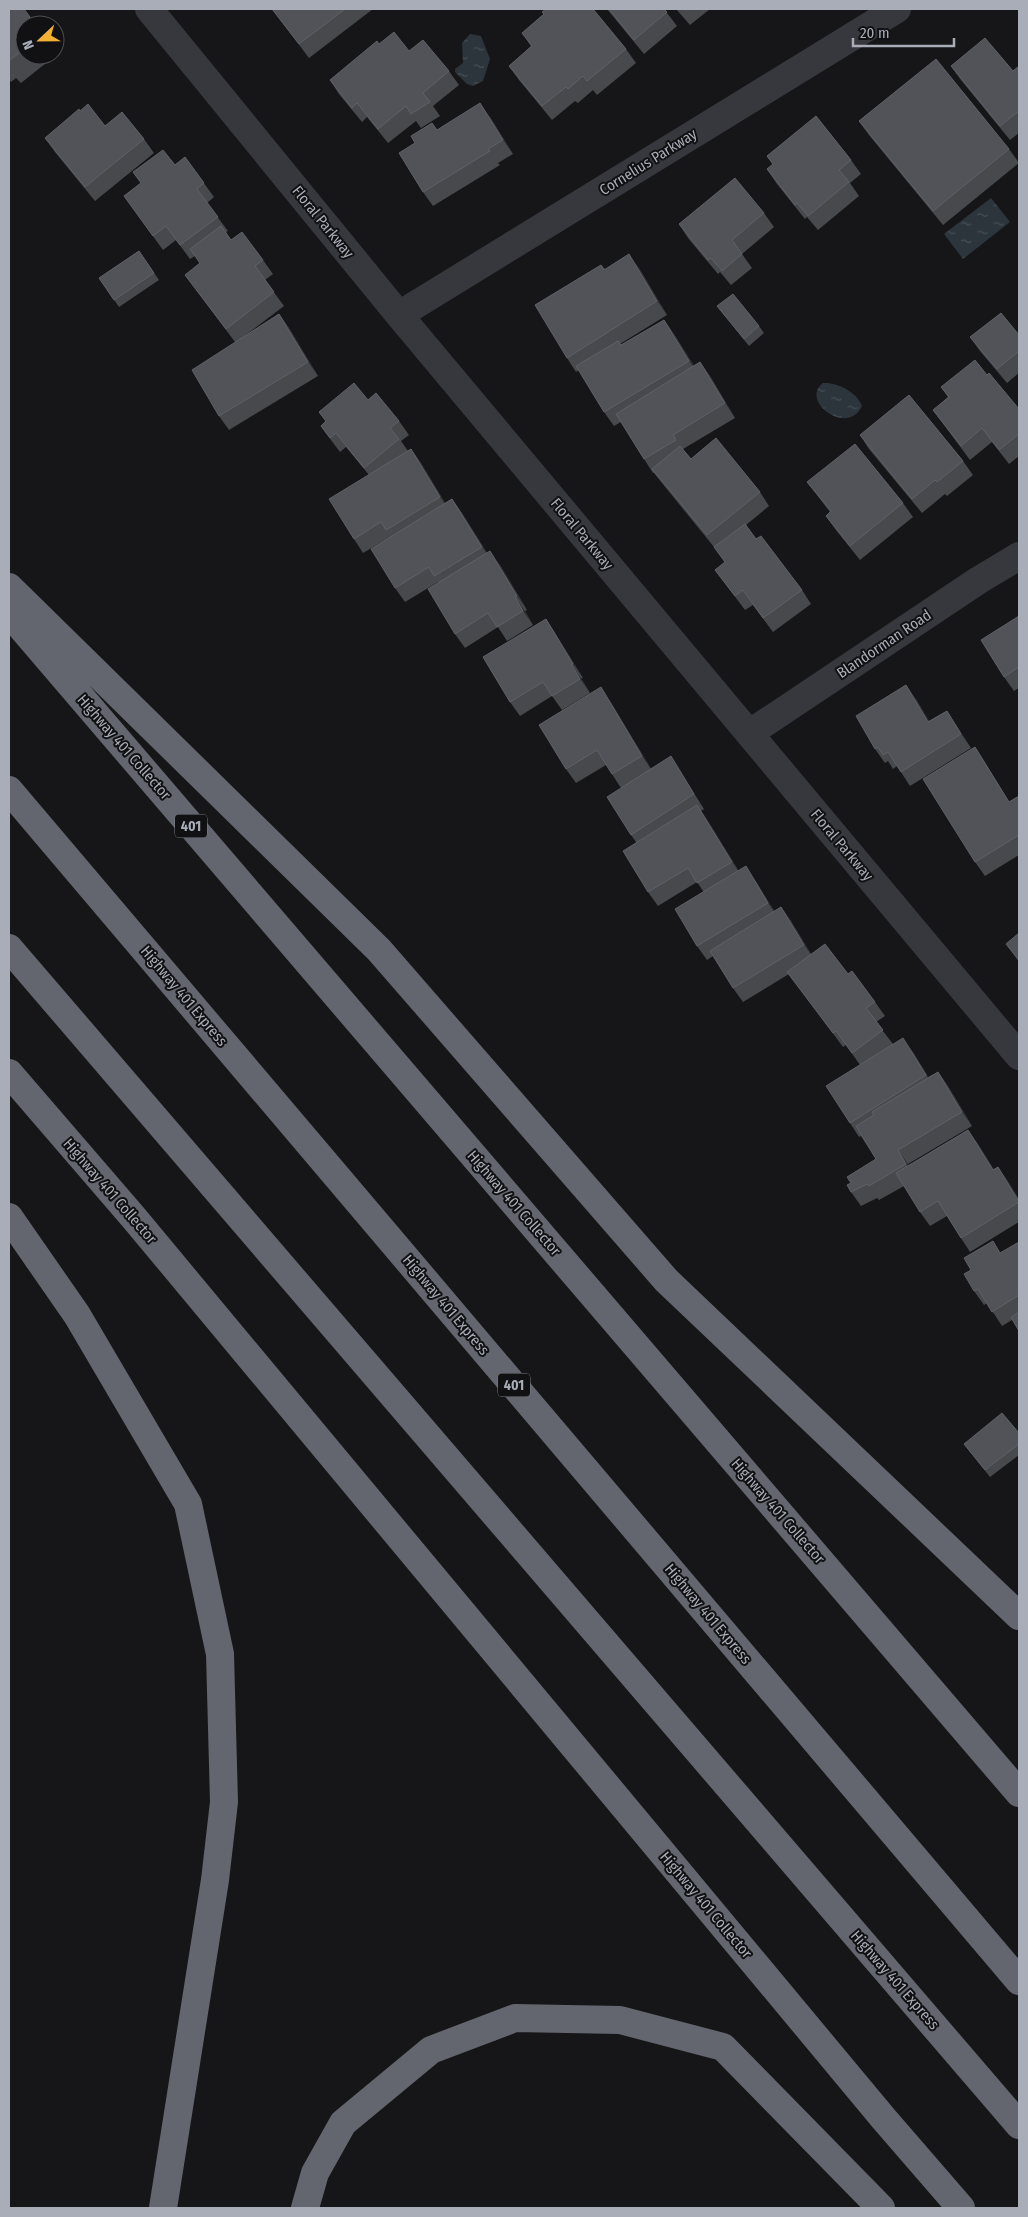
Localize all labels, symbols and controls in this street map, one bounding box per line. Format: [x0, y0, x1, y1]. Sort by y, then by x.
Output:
north arrow [15, 15, 65, 65]
scale bar [853, 15, 954, 47]
text: 20 m [860, 24, 890, 42]
text: N [19, 38, 38, 52]
street label: Cornelius Parkway [596, 125, 700, 199]
street label: Floral Parkway [288, 182, 358, 262]
street label: Floral Parkway [547, 495, 617, 574]
street label: Blandorman Road [833, 606, 935, 682]
street label: Highway 401 Collector [73, 691, 175, 804]
street label: Floral Parkway [807, 806, 877, 885]
road number: 401 [175, 814, 207, 838]
street label: Highway 401 Express [137, 942, 231, 1050]
street label: Highway 401 Collector [59, 1135, 161, 1248]
street label: Highway 401 Collector [463, 1147, 565, 1260]
street label: Highway 401 Express [399, 1251, 493, 1359]
road number: 401 [498, 1374, 530, 1396]
street label: Highway 401 Collector [727, 1455, 829, 1568]
street label: Highway 401 Express [661, 1560, 755, 1668]
street label: Highway 401 Collector [656, 1848, 756, 1963]
street label: Highway 401 Express [847, 1927, 943, 2033]

